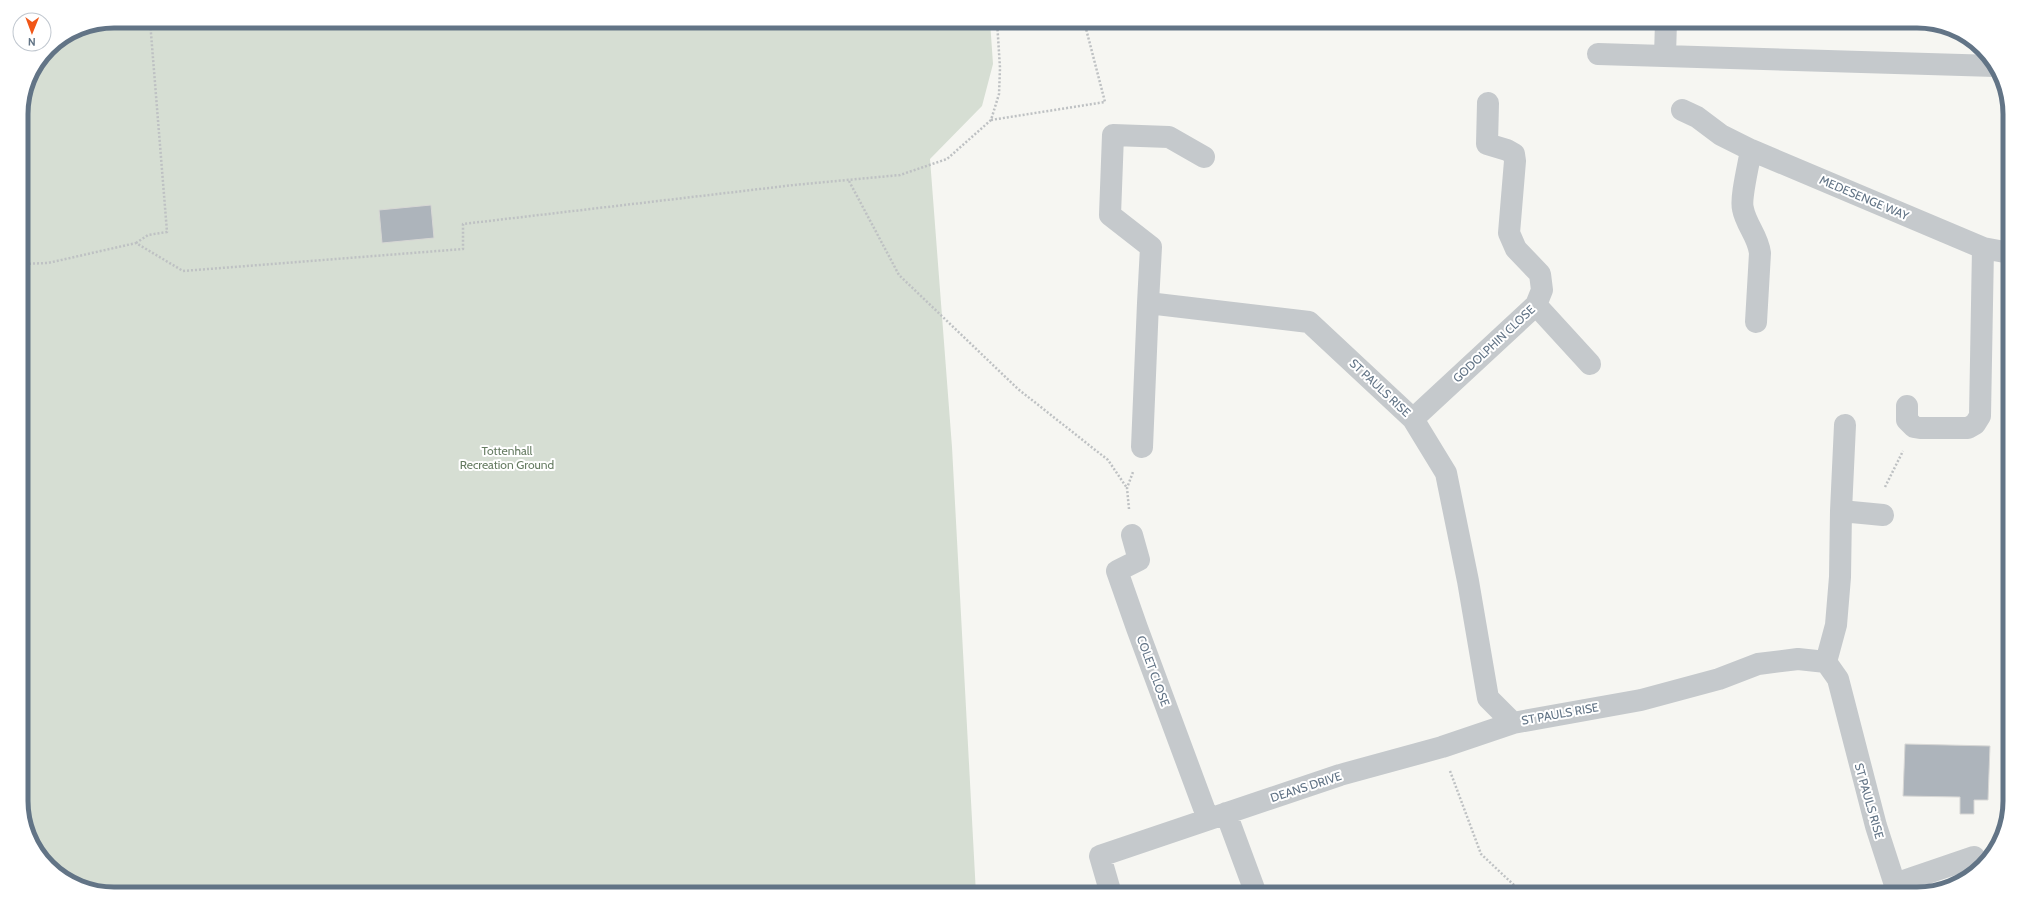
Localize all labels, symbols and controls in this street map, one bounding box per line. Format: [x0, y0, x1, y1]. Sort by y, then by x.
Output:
north arrow [12, 12, 52, 52]
text: N [28, 35, 36, 49]
street label: MEDESENGE WAY [1817, 172, 1911, 223]
street label: GODOLPHIN CLOSE [1449, 301, 1538, 386]
street label: ST PAULS RISE [1347, 356, 1414, 420]
park label: Tottenhall Recreation Ground [460, 443, 554, 472]
street label: COLET CLOSE [1134, 633, 1173, 709]
street label: ST PAULS RISE [1520, 699, 1600, 728]
street label: ST PAULS RISE [1852, 761, 1888, 841]
street label: DEANS DRIVE [1268, 768, 1344, 805]

